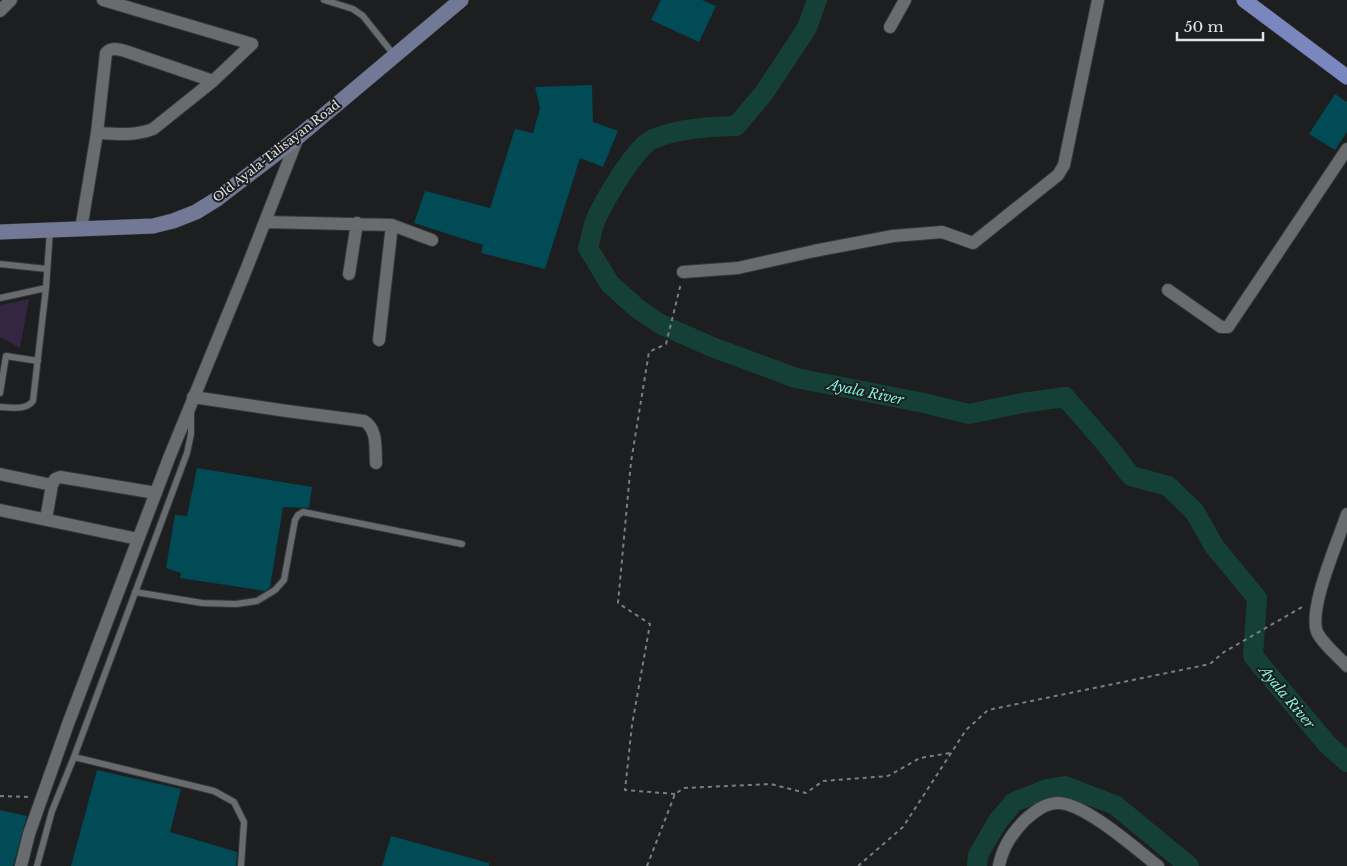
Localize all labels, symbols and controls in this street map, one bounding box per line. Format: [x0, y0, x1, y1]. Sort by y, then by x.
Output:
scale bar [1177, 10, 1263, 42]
text: 50 m [1184, 17, 1224, 36]
street label: Old Ayala-Talisayan Road [210, 97, 342, 205]
water label: Ayala River [825, 375, 906, 409]
water label: Ayala River [1254, 660, 1319, 733]

